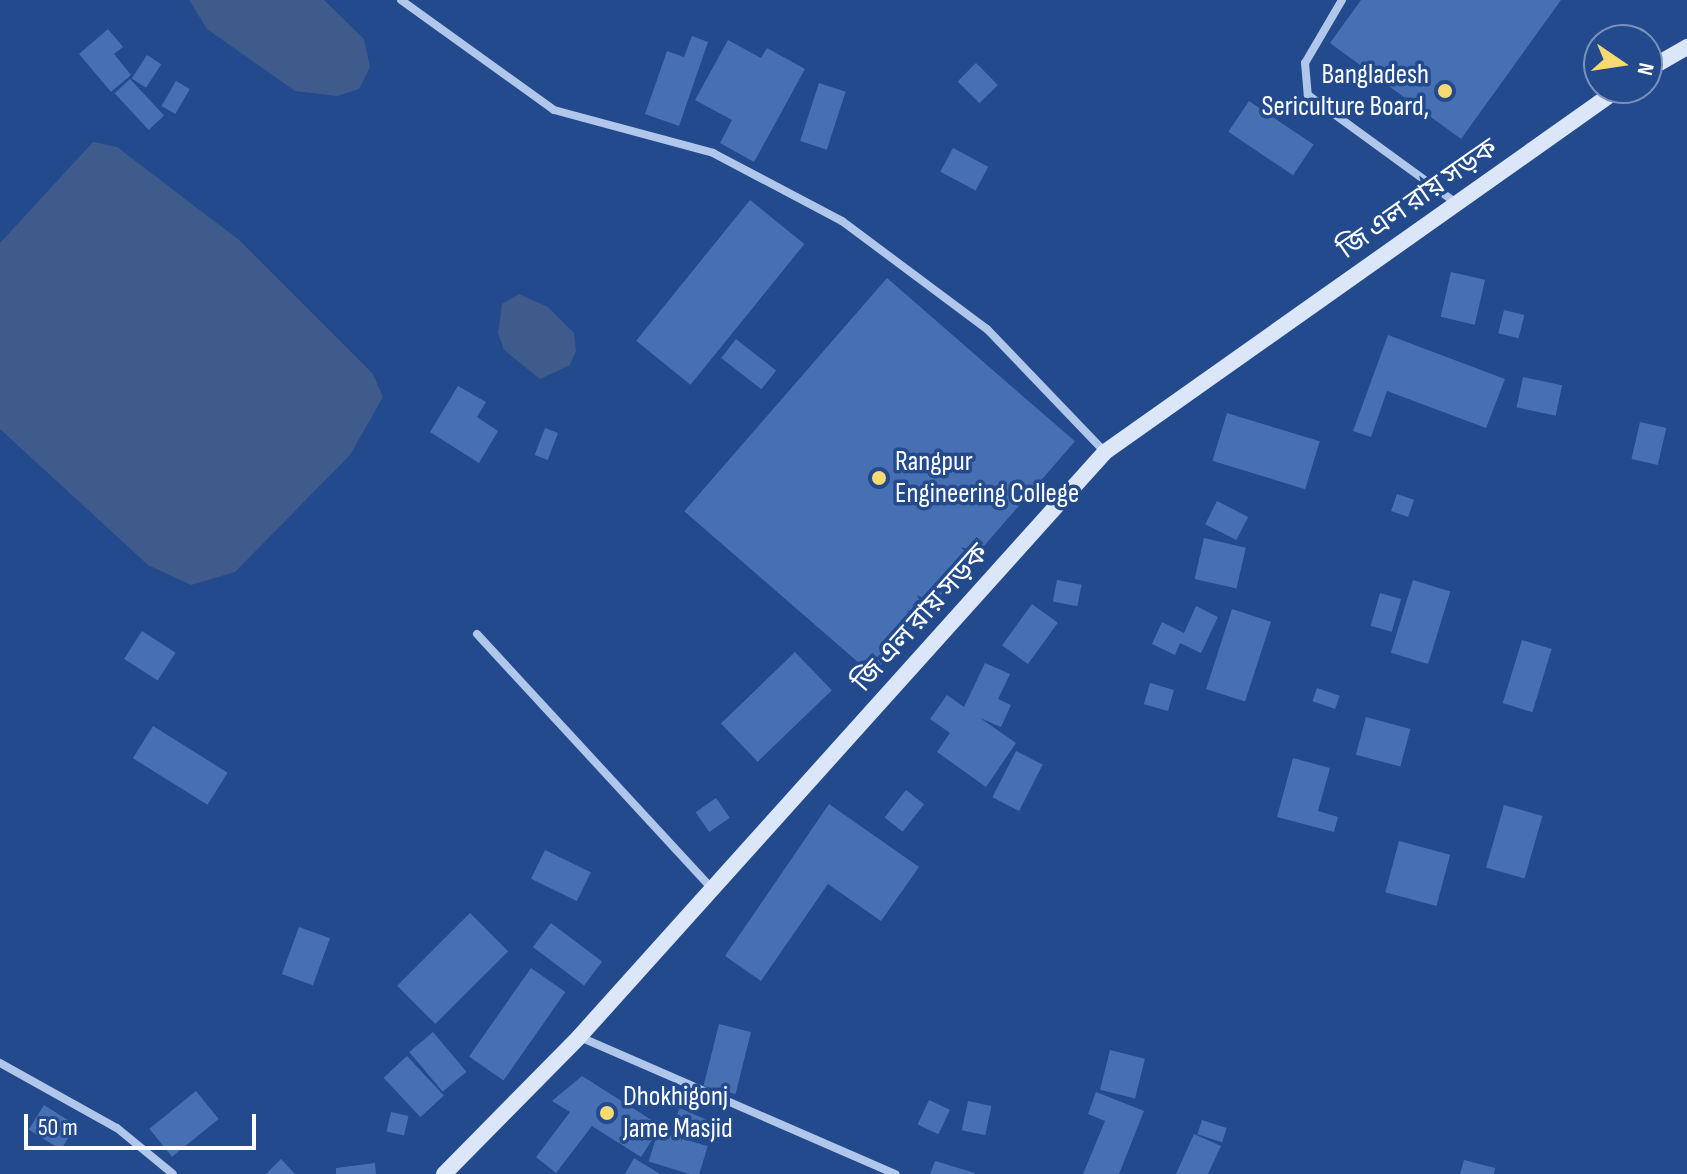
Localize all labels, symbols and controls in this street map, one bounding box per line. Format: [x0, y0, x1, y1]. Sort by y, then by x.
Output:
north arrow [1583, 24, 1663, 104]
place label: Bangladesh Sericulture Board, [1261, 58, 1429, 124]
text: N [1630, 60, 1659, 78]
marker: Bangladesh Sericulture Board, [1436, 82, 1454, 100]
street label: জি এল রায় সড়ক [1332, 131, 1504, 267]
place label: Rangpur Engineering College [895, 445, 1079, 511]
marker: Rangpur Engineering College [870, 469, 888, 487]
street label: জি এল রায় সড়ক [846, 537, 996, 699]
place label: Dhokhigonj Jame Masjid [623, 1080, 733, 1146]
scale bar [28, 1098, 260, 1148]
marker: Dhokhigonj Jame Masjid [598, 1104, 616, 1122]
text: 50 m [38, 1113, 78, 1142]

